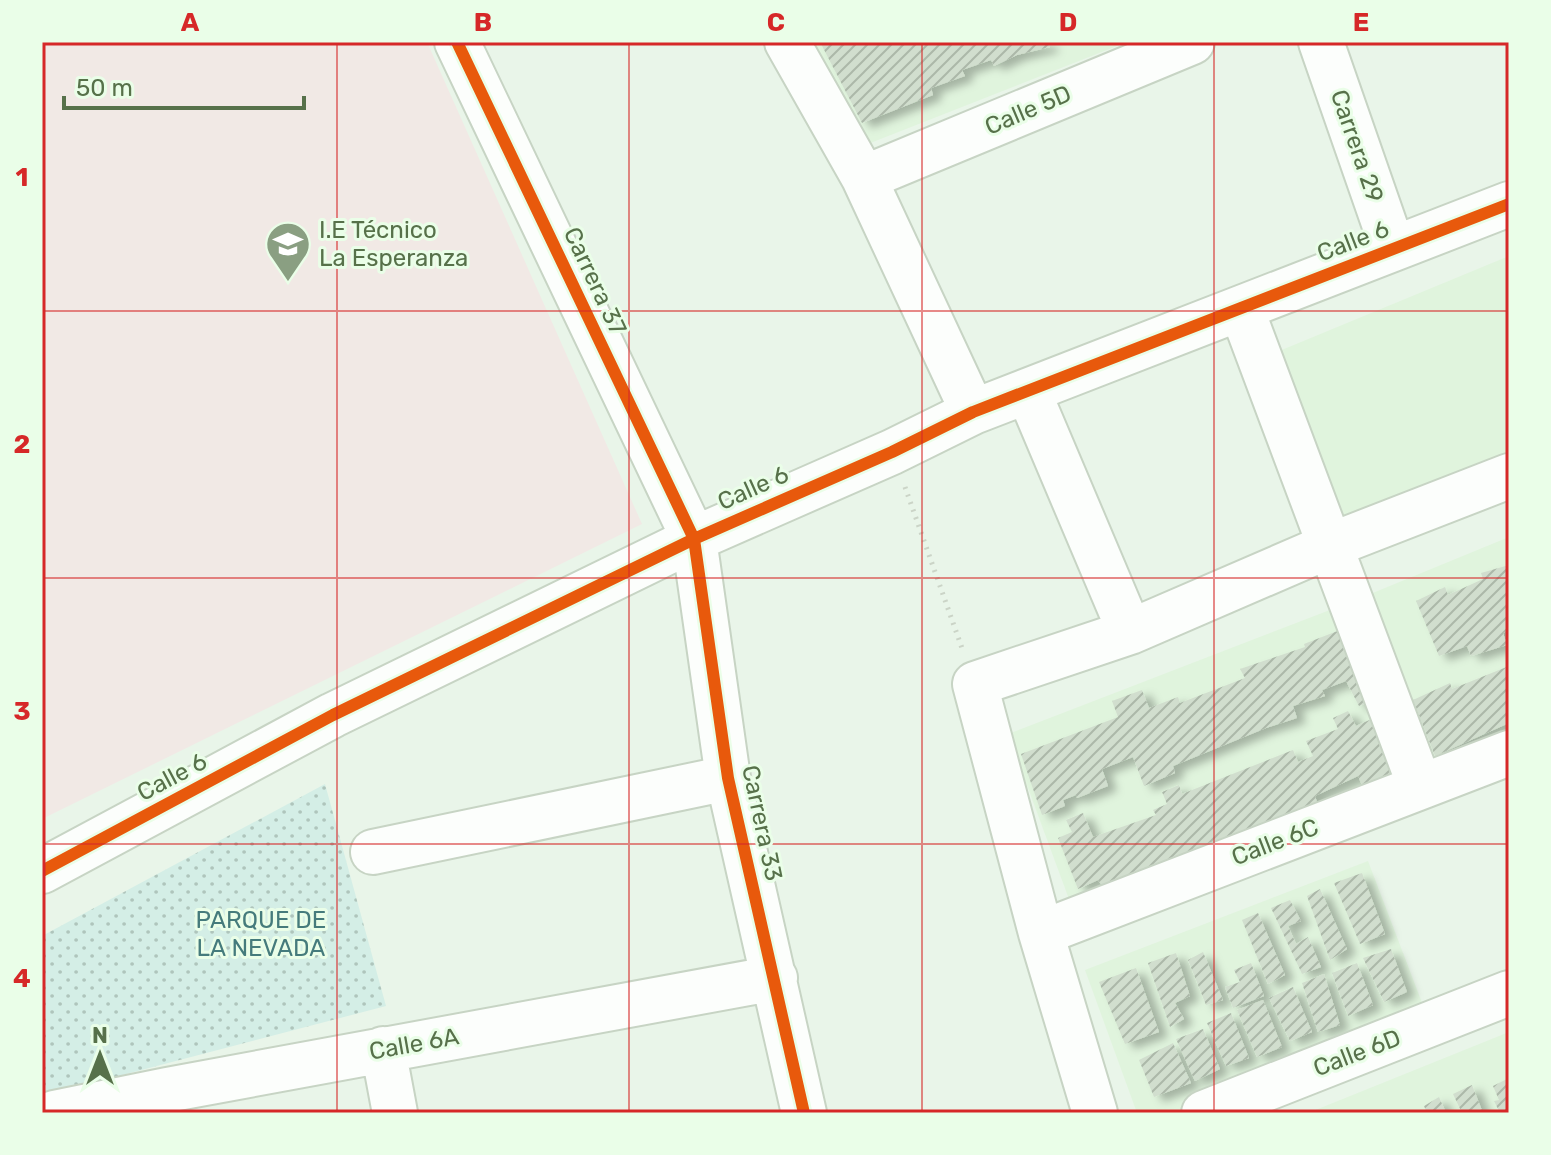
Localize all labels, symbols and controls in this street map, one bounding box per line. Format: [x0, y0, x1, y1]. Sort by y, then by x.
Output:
text: A [181, 7, 200, 38]
text: B [474, 7, 492, 38]
text: C [767, 7, 785, 38]
text: D [1059, 7, 1077, 38]
text: E [1353, 7, 1369, 38]
scale bar [64, 60, 304, 110]
text: 50 m [76, 74, 133, 102]
street label: Calle 5D [981, 79, 1075, 141]
street label: Carrera 29 [1325, 86, 1389, 206]
text: 1 [16, 162, 28, 193]
street label: Calle 6 [1313, 215, 1393, 267]
place label: I.E Técnico La Esperanza [319, 216, 468, 272]
school or university icon: I.E Técnico La Esperanza [264, 220, 312, 283]
street label: Carrera 37 [558, 223, 632, 339]
text: 2 [14, 429, 30, 460]
street label: Calle 6 [713, 460, 793, 516]
text: 3 [13, 696, 31, 727]
street label: Calle 6 [132, 747, 212, 807]
street label: Carrera 33 [736, 763, 788, 883]
street label: Calle 6C [1228, 813, 1322, 871]
park label: PARQUE DE LA NEVADA [196, 906, 326, 962]
text: 4 [13, 963, 31, 994]
north arrow [60, 1015, 140, 1095]
text: N [92, 1022, 108, 1049]
street label: Calle 6A [367, 1022, 461, 1066]
street label: Calle 6D [1309, 1024, 1405, 1082]

